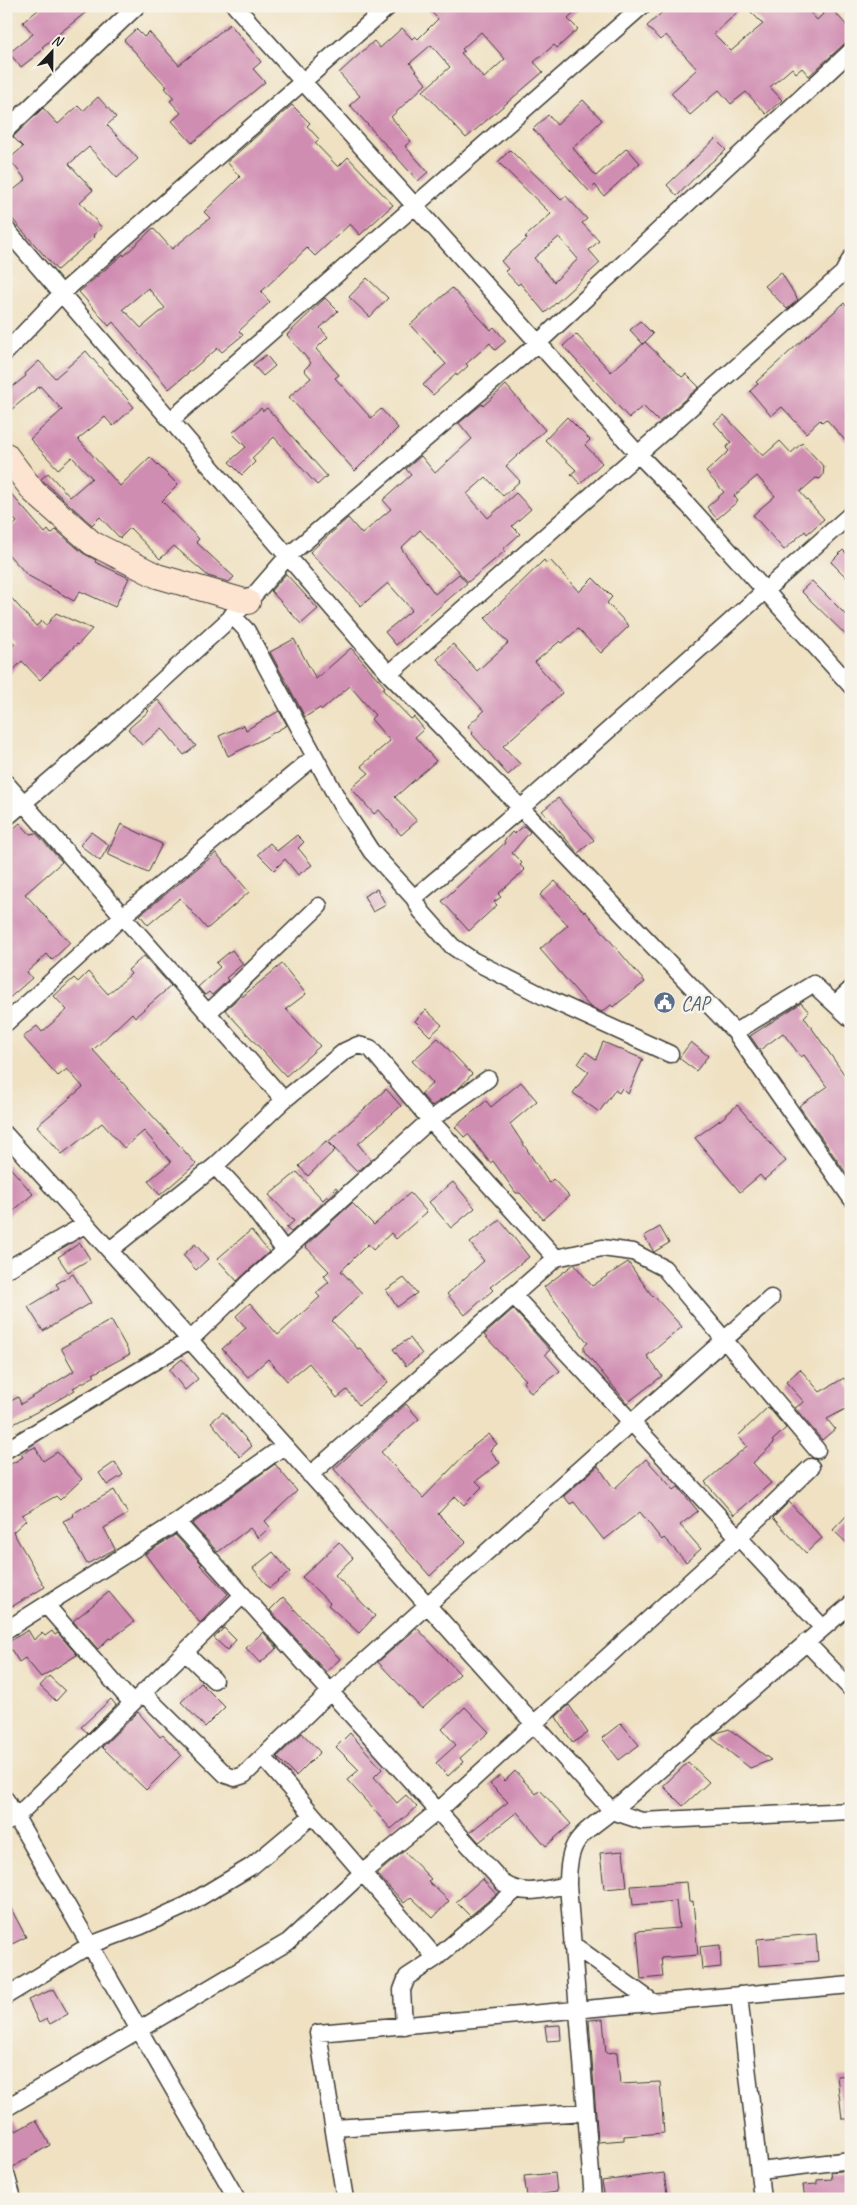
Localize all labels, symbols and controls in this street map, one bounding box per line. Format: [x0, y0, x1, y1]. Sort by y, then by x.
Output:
north arrow [28, 28, 78, 78]
text: N [49, 31, 66, 51]
public building icon: CAP [653, 991, 677, 1015]
place label: CAP [681, 991, 712, 1016]

